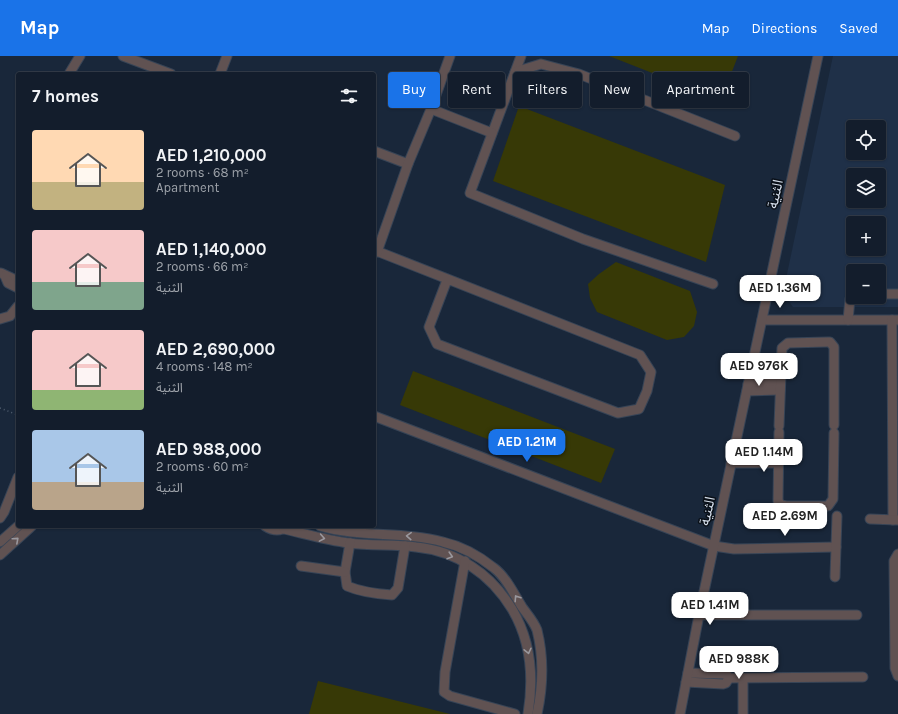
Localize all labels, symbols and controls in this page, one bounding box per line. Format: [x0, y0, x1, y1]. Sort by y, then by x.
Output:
text: Map [20, 17, 59, 39]
text: Map [702, 20, 730, 37]
text: Directions [752, 20, 817, 37]
text: Saved [839, 20, 878, 37]
chip: Buy [388, 72, 440, 108]
chip: Rent [448, 72, 505, 108]
chip: Filters [513, 72, 582, 108]
chip: New [590, 72, 644, 108]
chip: Apartment [652, 72, 749, 108]
icon: filters [338, 85, 360, 107]
text: 7 homes [32, 86, 99, 106]
map controls [846, 120, 886, 304]
button: locate [846, 120, 886, 160]
text: AED 1,210,000 [156, 145, 267, 165]
icon: home [64, 146, 112, 194]
text: 2 rooms · 68 m² [156, 165, 249, 180]
button: layers [846, 168, 886, 208]
street label: الثنية [764, 178, 787, 210]
text: Apartment [156, 180, 219, 195]
button: + [846, 216, 886, 256]
text: AED 1,140,000 [156, 239, 266, 259]
icon: home [64, 246, 112, 294]
text: 2 rooms · 66 m² [156, 259, 248, 274]
button: − [846, 264, 886, 304]
pin: AED 1.36M [734, 275, 826, 309]
text: الثنية [156, 280, 183, 295]
text: AED 1.36M [749, 280, 811, 295]
text: AED 2,690,000 [156, 339, 275, 359]
icon: home [64, 346, 112, 394]
pin: AED 976K [718, 353, 800, 387]
text: AED 976K [730, 358, 788, 373]
text: 4 rooms · 148 m² [156, 359, 253, 374]
text: الثنية [156, 380, 183, 395]
pin: AED 1.21M [481, 429, 573, 463]
text: AED 1.21M [497, 434, 557, 449]
text: AED 988,000 [156, 439, 262, 459]
pin: AED 1.14M [718, 439, 810, 473]
text: AED 1.14M [734, 444, 794, 459]
icon: home [64, 446, 112, 494]
text: 2 rooms · 60 m² [156, 459, 249, 474]
text: الثنية [156, 480, 183, 495]
street label: الثنية [696, 495, 719, 527]
pin: AED 2.69M [739, 503, 831, 537]
text: AED 2.69M [752, 508, 818, 523]
one-way arrow [406, 532, 412, 540]
one-way arrow [319, 533, 325, 542]
one-way arrow [11, 537, 19, 545]
one-way arrow [446, 551, 453, 559]
pin: AED 1.41M [664, 592, 756, 626]
one-way arrow [514, 595, 522, 602]
text: AED 1.41M [680, 597, 740, 612]
pin: AED 988K [698, 646, 780, 680]
one-way arrow [523, 648, 531, 655]
text: AED 988K [708, 651, 770, 666]

